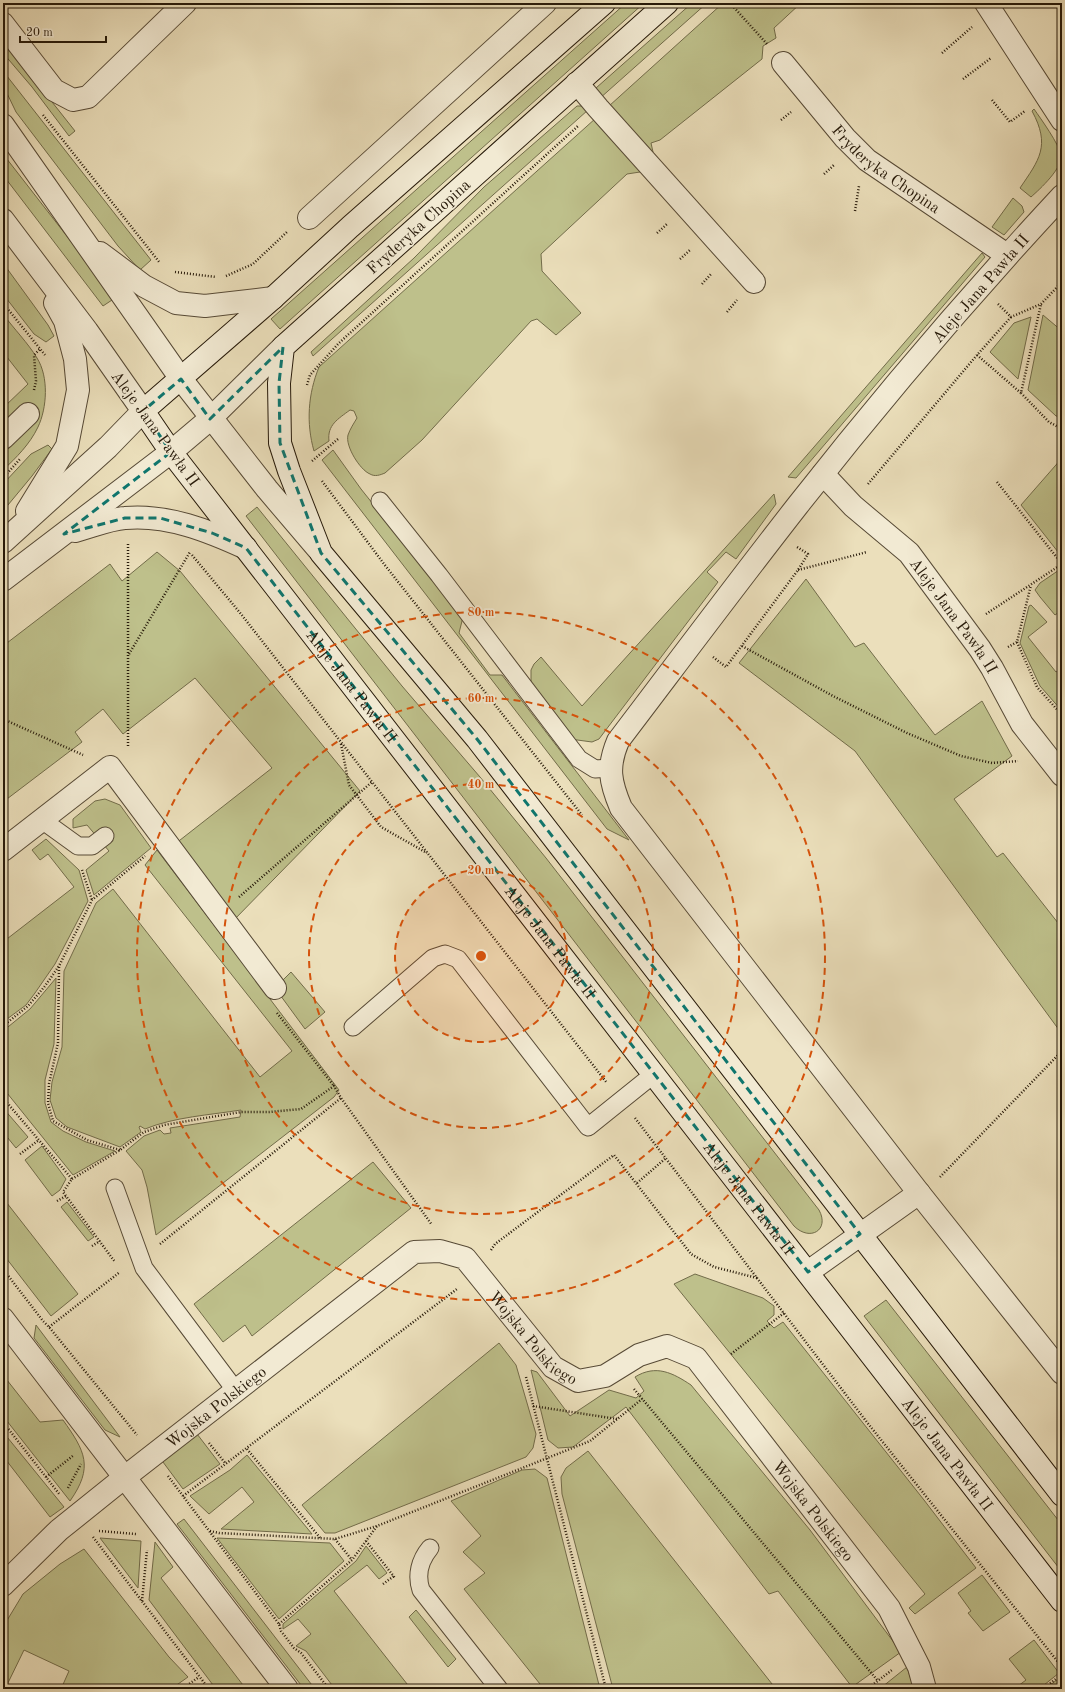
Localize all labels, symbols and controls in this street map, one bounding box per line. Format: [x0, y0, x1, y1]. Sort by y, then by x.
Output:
scale bar [20, 18, 106, 44]
text: 20 m [26, 27, 53, 39]
street label: Fryderyka Chopina [828, 123, 943, 217]
street label: Fryderyka Chopina [365, 177, 474, 278]
street label: Aleje Jana Pawła II [930, 232, 1033, 347]
street label: Aleje Jana Pawła II [107, 369, 201, 490]
street label: Aleje Jana Pawła II [906, 556, 999, 676]
text: 80 m [468, 607, 495, 619]
street label: Aleje Jana Pawła II [302, 627, 399, 746]
text: 60 m [468, 693, 495, 705]
text: 40 m [468, 779, 495, 791]
text: 20 m [468, 865, 495, 877]
street label: Aleje Jana Pawła II [501, 883, 598, 1002]
centre of rings [474, 949, 488, 963]
street label: Aleje Jana Pawła II [699, 1140, 796, 1258]
street label: Wojska Polskiego [485, 1289, 579, 1389]
street label: Wojska Polskiego [164, 1364, 270, 1452]
street label: Aleje Jana Pawła II [898, 1396, 995, 1514]
street label: Wojska Polskiego [768, 1458, 856, 1565]

